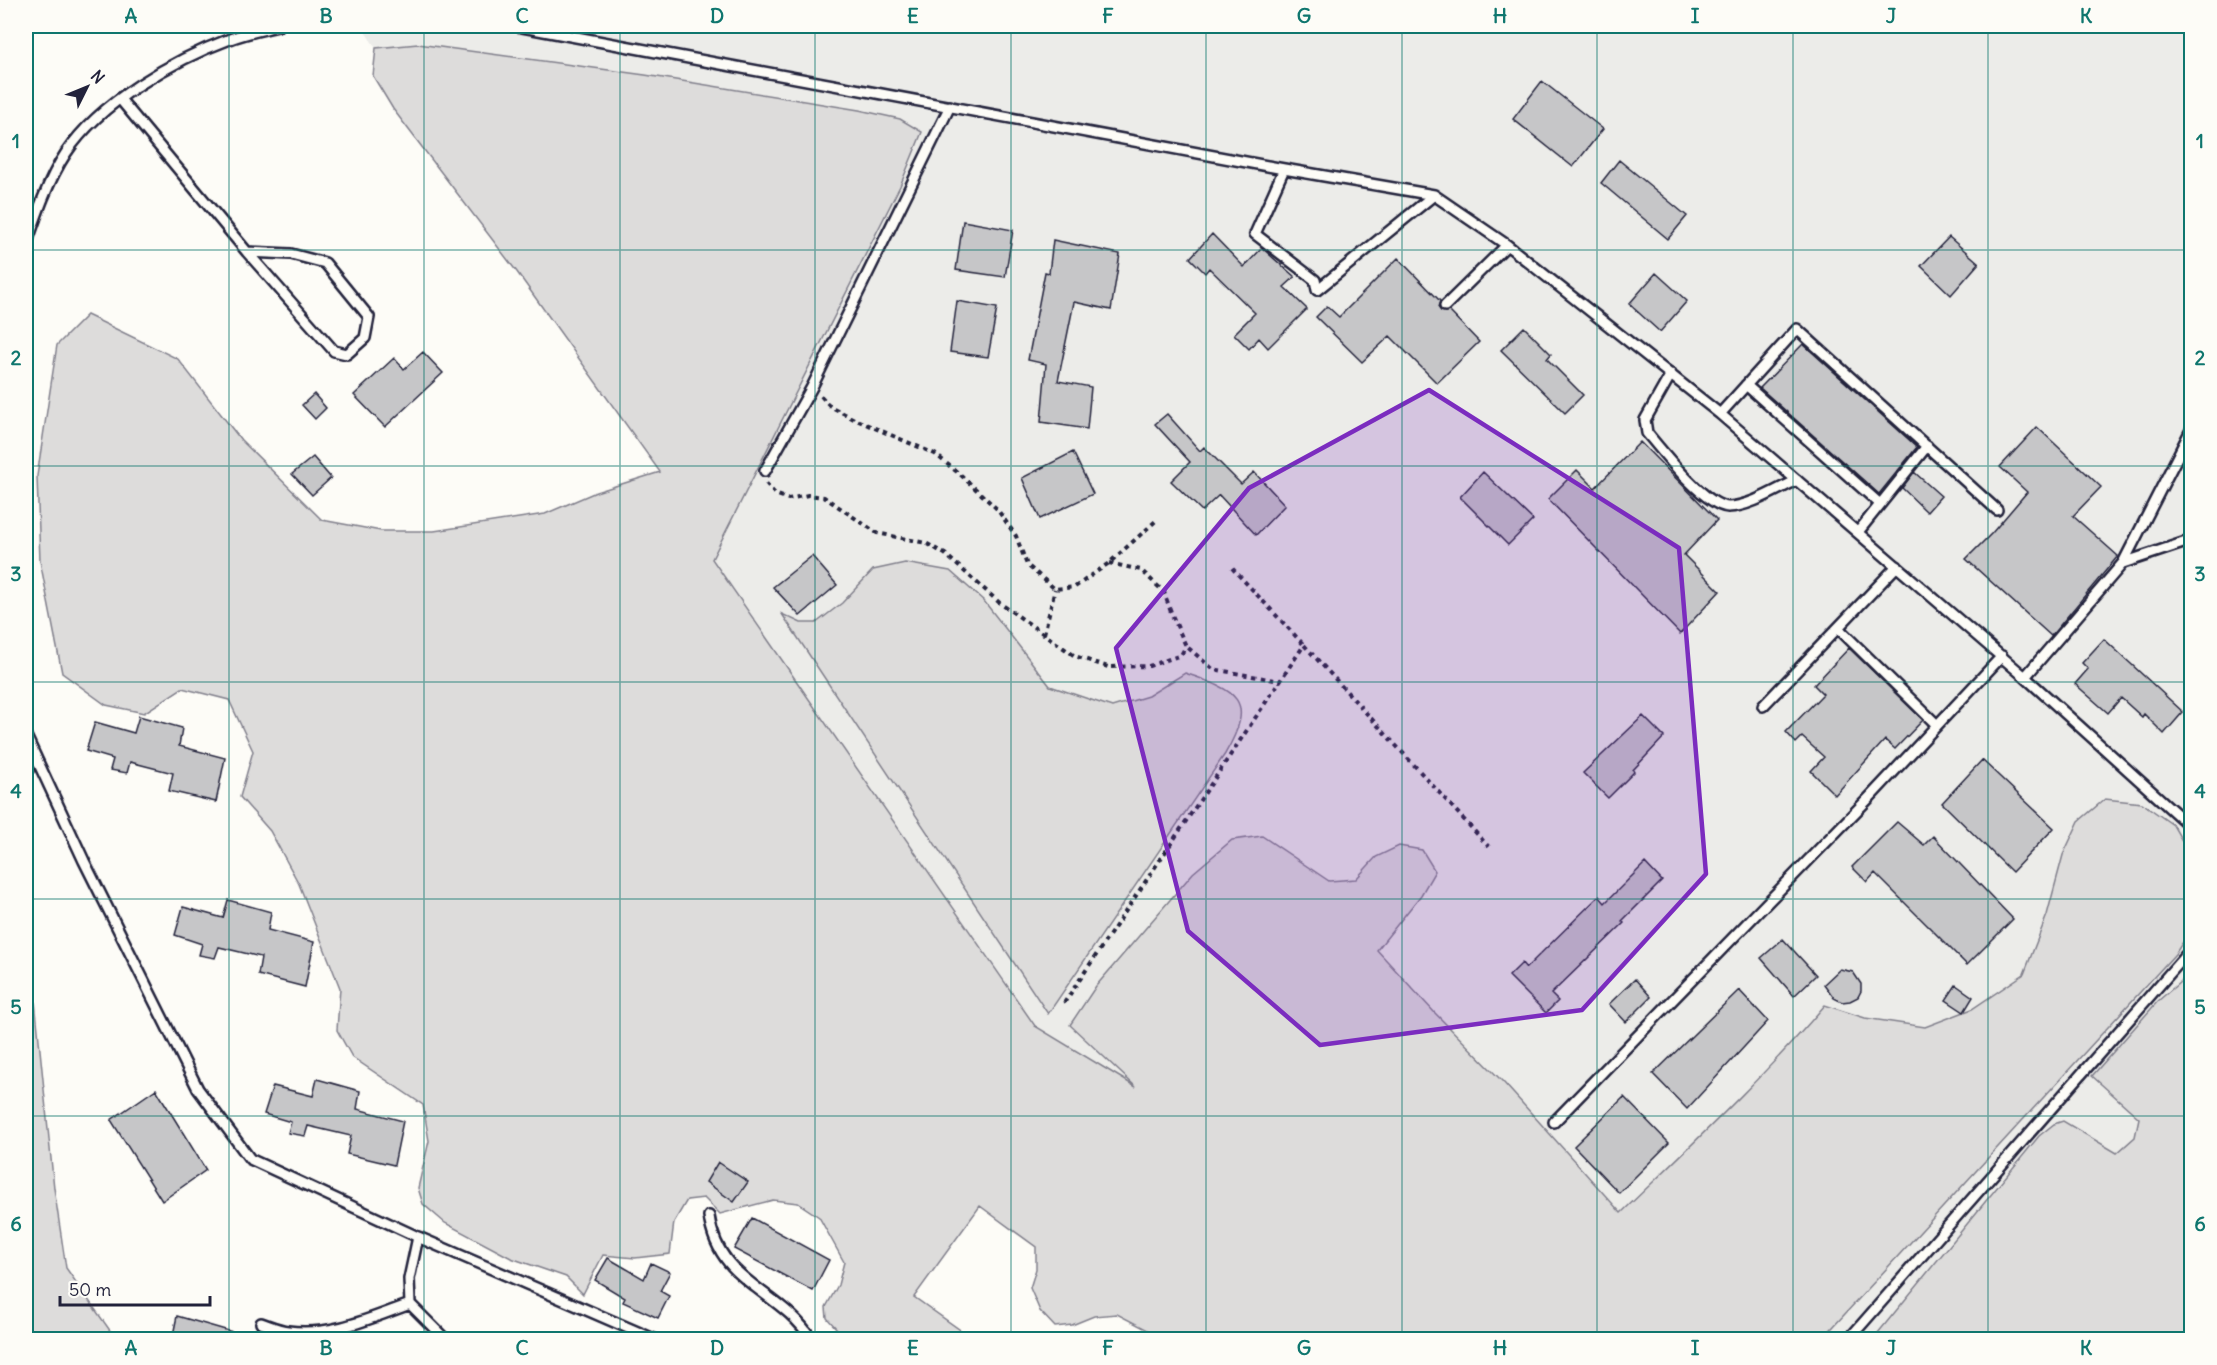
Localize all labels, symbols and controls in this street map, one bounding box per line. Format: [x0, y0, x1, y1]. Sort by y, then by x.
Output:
text: A [125, 3, 138, 28]
text: B [319, 3, 333, 28]
text: C [515, 3, 529, 28]
text: D [710, 3, 724, 28]
text: E [907, 3, 919, 28]
text: F [1102, 3, 1114, 28]
text: G [1297, 3, 1311, 28]
text: H [1493, 3, 1507, 28]
text: I [1691, 3, 1700, 28]
text: J [1886, 3, 1897, 28]
text: K [2080, 3, 2093, 28]
north arrow [57, 57, 117, 117]
text: N [87, 66, 109, 88]
text: 1 [12, 128, 20, 153]
text: 1 [2196, 128, 2204, 153]
text: 2 [11, 345, 22, 370]
text: 2 [2195, 345, 2206, 370]
text: 3 [10, 561, 22, 586]
text: 3 [2194, 561, 2206, 586]
text: 4 [10, 778, 22, 803]
text: 4 [2194, 778, 2206, 803]
text: 5 [10, 994, 22, 1019]
text: 5 [2194, 994, 2206, 1019]
text: 6 [10, 1211, 22, 1236]
text: 6 [2194, 1211, 2206, 1236]
scale bar [60, 1269, 210, 1307]
text: 50 m [69, 1278, 111, 1301]
text: A [125, 1335, 138, 1360]
text: B [319, 1335, 333, 1360]
text: C [515, 1335, 529, 1360]
text: D [710, 1335, 724, 1360]
text: E [907, 1335, 919, 1360]
text: F [1102, 1335, 1114, 1360]
text: G [1297, 1335, 1311, 1360]
text: H [1493, 1335, 1507, 1360]
text: I [1691, 1335, 1700, 1360]
text: J [1886, 1335, 1897, 1360]
text: K [2080, 1335, 2093, 1360]

